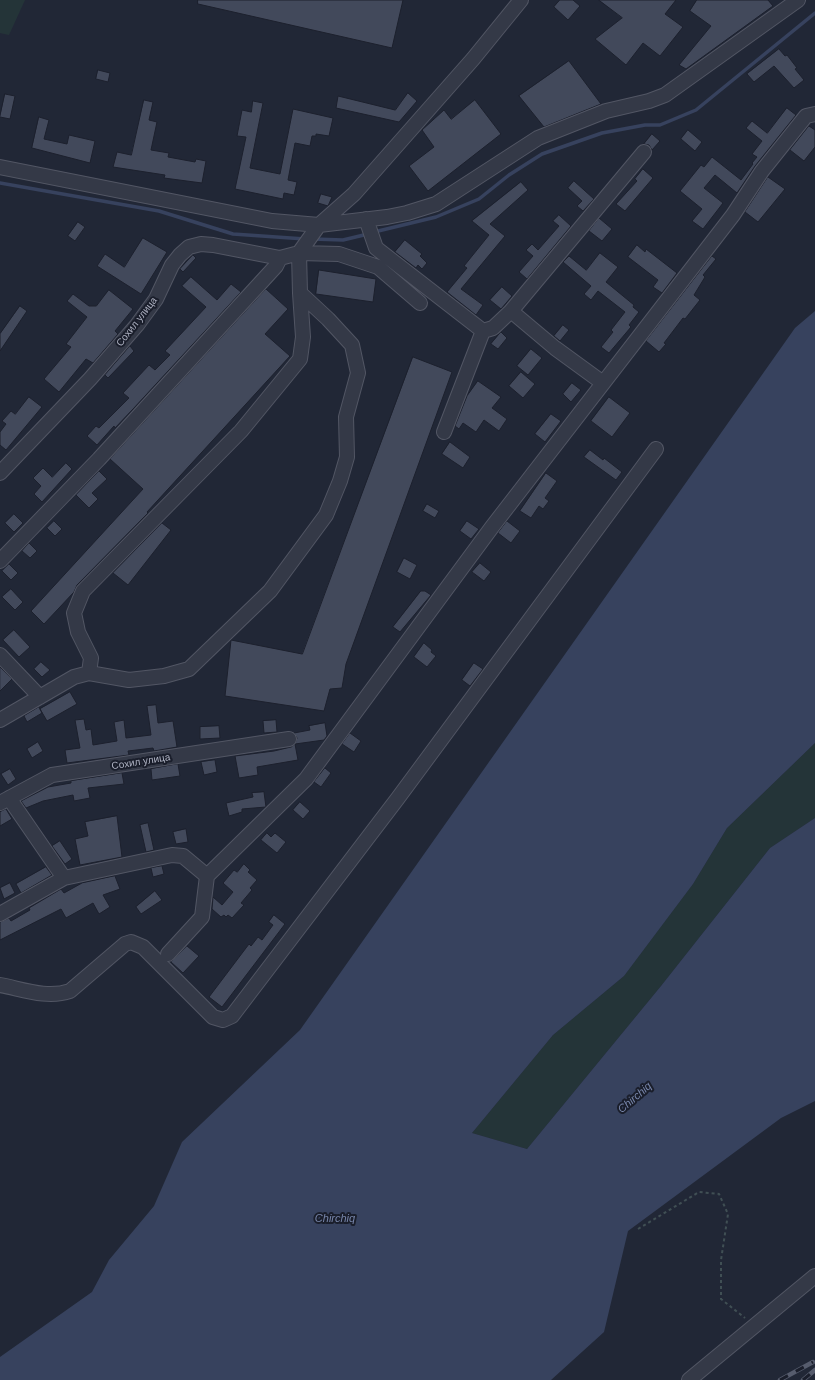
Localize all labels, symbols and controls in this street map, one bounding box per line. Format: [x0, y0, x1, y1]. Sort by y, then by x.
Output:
street label: Сохил улица [114, 295, 160, 349]
street label: Сохил улица [111, 751, 171, 773]
water label: Chirchiq [615, 1080, 655, 1116]
water label: Chirchiq [315, 1212, 355, 1226]

